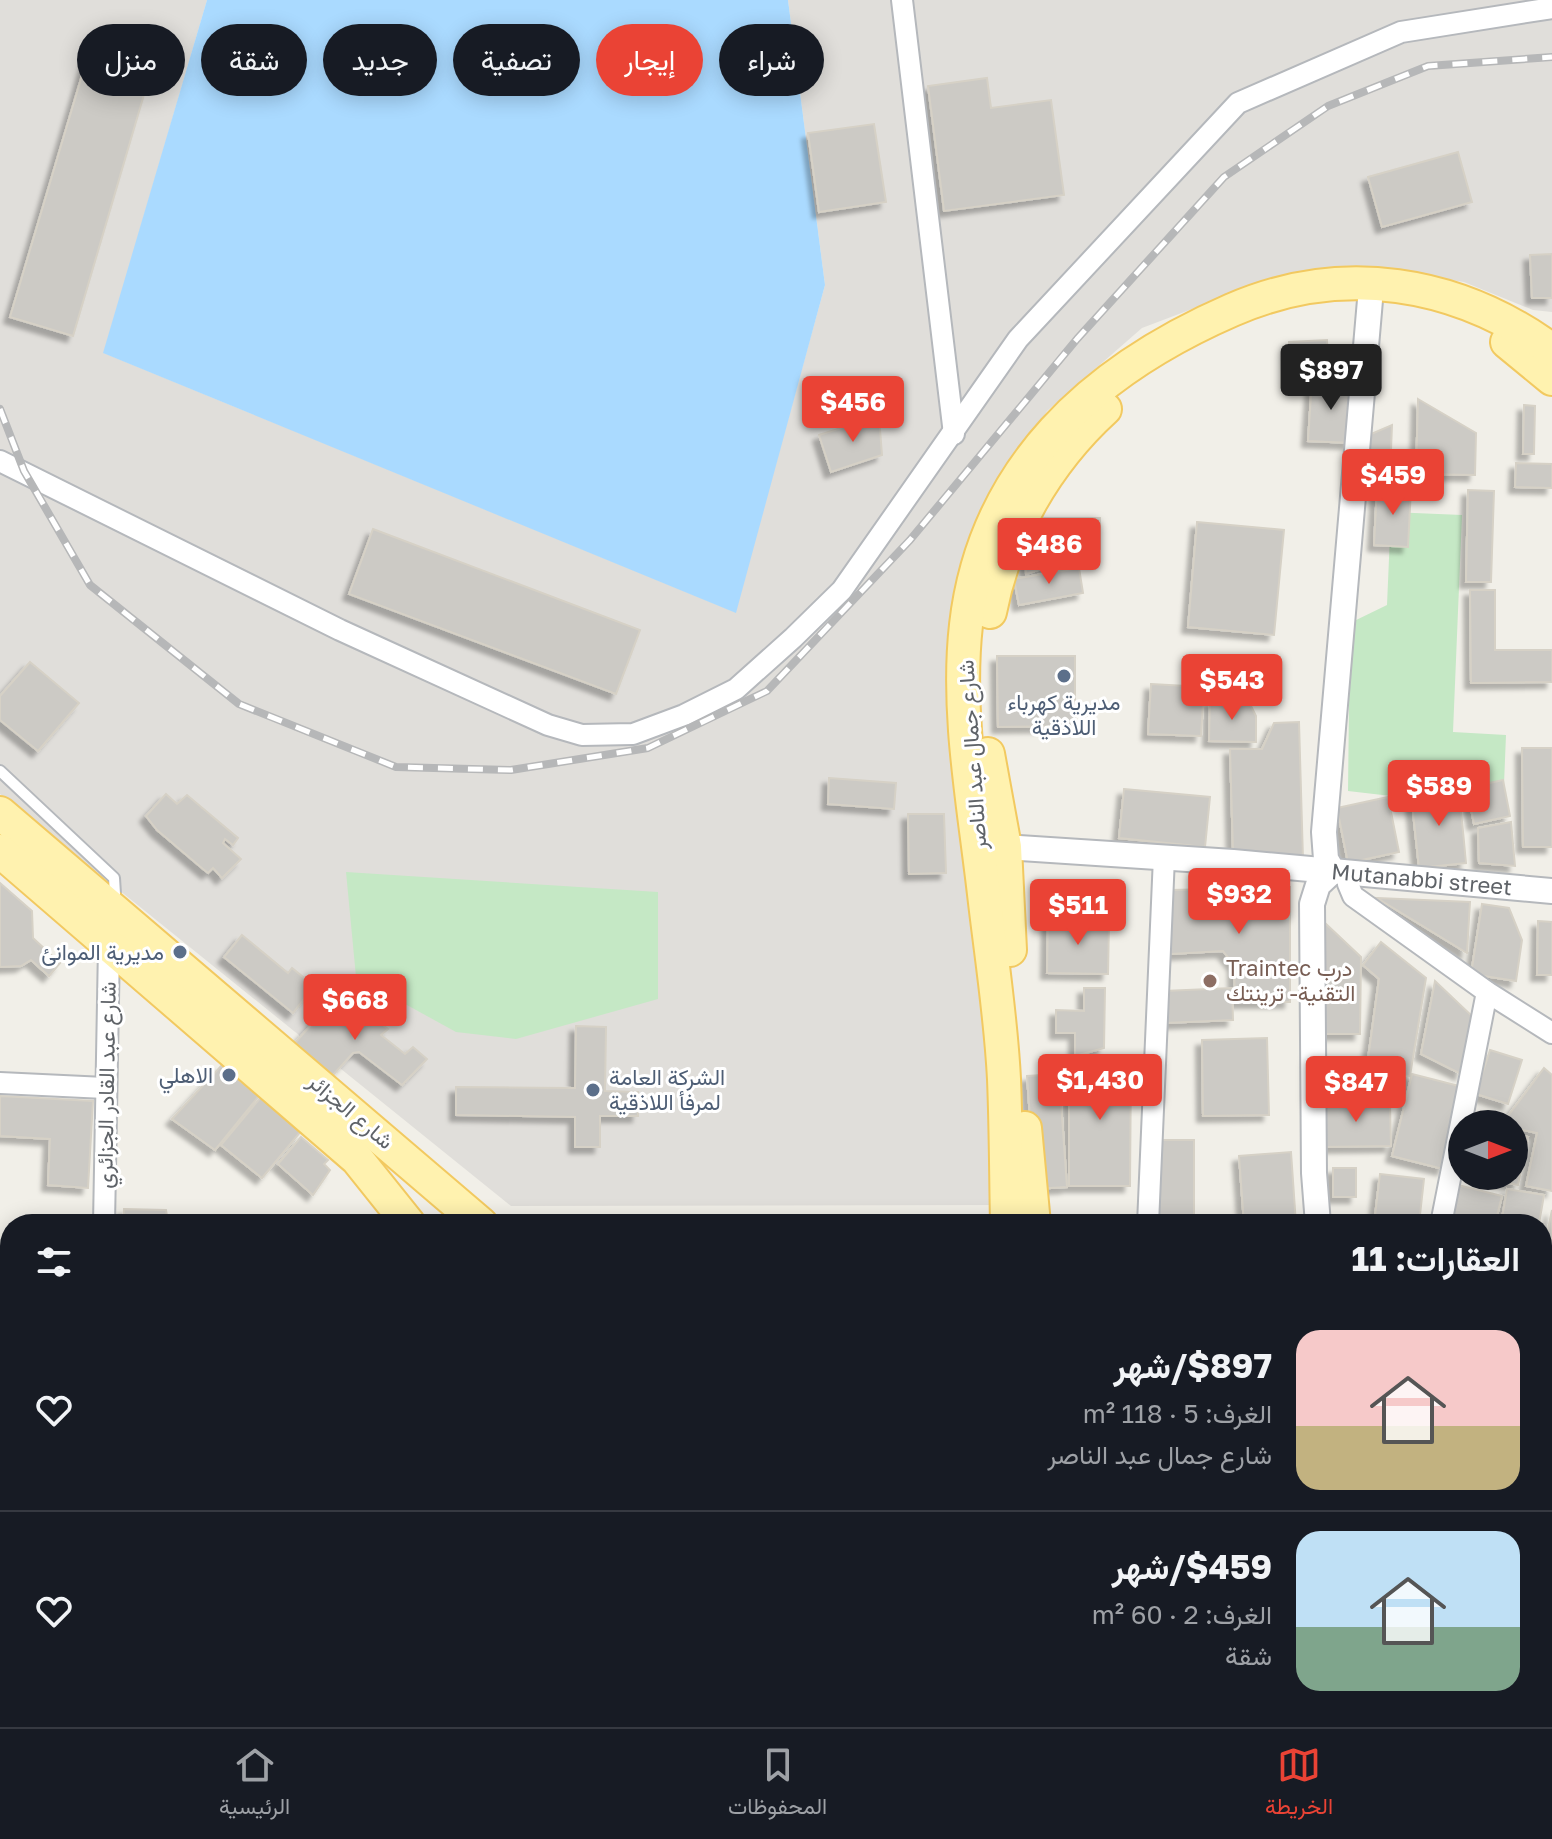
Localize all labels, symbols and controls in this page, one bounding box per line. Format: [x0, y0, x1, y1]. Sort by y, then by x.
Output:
chip: منزل [77, 24, 185, 96]
chip: شقة [201, 24, 307, 96]
chip: جديد [323, 24, 437, 96]
chip: تصفية [453, 24, 580, 96]
chip: إيجار [596, 24, 703, 96]
chip: شراء [719, 24, 824, 96]
pin: $897 [1284, 344, 1378, 412]
text: $897 [1299, 354, 1363, 385]
pin: $456 [806, 376, 900, 444]
text: $456 [820, 386, 886, 417]
pin: $459 [1346, 449, 1440, 517]
text: $459 [1360, 459, 1426, 490]
pin: $486 [1002, 518, 1096, 586]
text: $486 [1016, 528, 1082, 559]
pin: $543 [1185, 654, 1279, 722]
street label: شارع جمال عبد الناصر [951, 659, 994, 852]
text: $543 [1199, 664, 1265, 695]
marker: مديرية كهرباء اللاذقية [1055, 667, 1073, 685]
place label: مديرية كهرباء اللاذقية [1007, 688, 1121, 740]
pin: $589 [1392, 760, 1486, 828]
text: $589 [1406, 770, 1472, 801]
street label: Mutanabbi street [1330, 857, 1513, 900]
pin: $932 [1192, 868, 1286, 936]
text: $932 [1206, 878, 1272, 909]
pin: $511 [1031, 879, 1125, 947]
text: $511 [1048, 889, 1108, 920]
place label: مديرية الموانئ [41, 938, 164, 966]
marker: مديرية الموانئ [171, 943, 189, 961]
place label: Traintec درب التقنية- ترينتك [1226, 954, 1355, 1007]
marker: Traintec درب التقنية- ترينتك [1201, 972, 1219, 990]
pin: $668 [308, 974, 402, 1042]
street label: شارع عبد القادر الجزائري [90, 981, 127, 1189]
text: $668 [321, 984, 389, 1015]
pin: $1,430 [1035, 1054, 1165, 1122]
pin: $847 [1309, 1056, 1403, 1124]
place label: الاهلي [159, 1061, 213, 1094]
place label: الشركة العامة لمرفأ اللاذقية [609, 1063, 725, 1116]
text: $1,430 [1056, 1064, 1144, 1095]
marker: الاهلي [220, 1066, 238, 1084]
street label: شارع الجزائر [301, 1066, 400, 1156]
text: $847 [1324, 1066, 1388, 1097]
marker: الشركة العامة لمرفأ اللاذقية [584, 1081, 602, 1099]
north arrow [1448, 1110, 1528, 1190]
map controls [1448, 1110, 1528, 1190]
text: العقارات: 11 [1352, 1238, 1520, 1278]
icon: filters [32, 1240, 76, 1284]
text: $897/شهر [1113, 1345, 1272, 1385]
icon: home [1360, 1362, 1456, 1458]
icon: heart [32, 1388, 76, 1432]
text: الغرف: 5 · 118 m² [1083, 1398, 1272, 1429]
text: شارع جمال عبد الناصر [1047, 1439, 1272, 1470]
text: $459/شهر [1112, 1546, 1272, 1586]
icon: home [1360, 1563, 1456, 1659]
icon: heart [32, 1589, 76, 1633]
text: الغرف: 2 · 60 m² [1092, 1599, 1272, 1630]
text: شقة [1225, 1640, 1272, 1671]
tab: الرئيسية [219, 1743, 290, 1826]
tab: المحفوظات [728, 1743, 827, 1826]
tab: الخريطة [1265, 1743, 1333, 1826]

